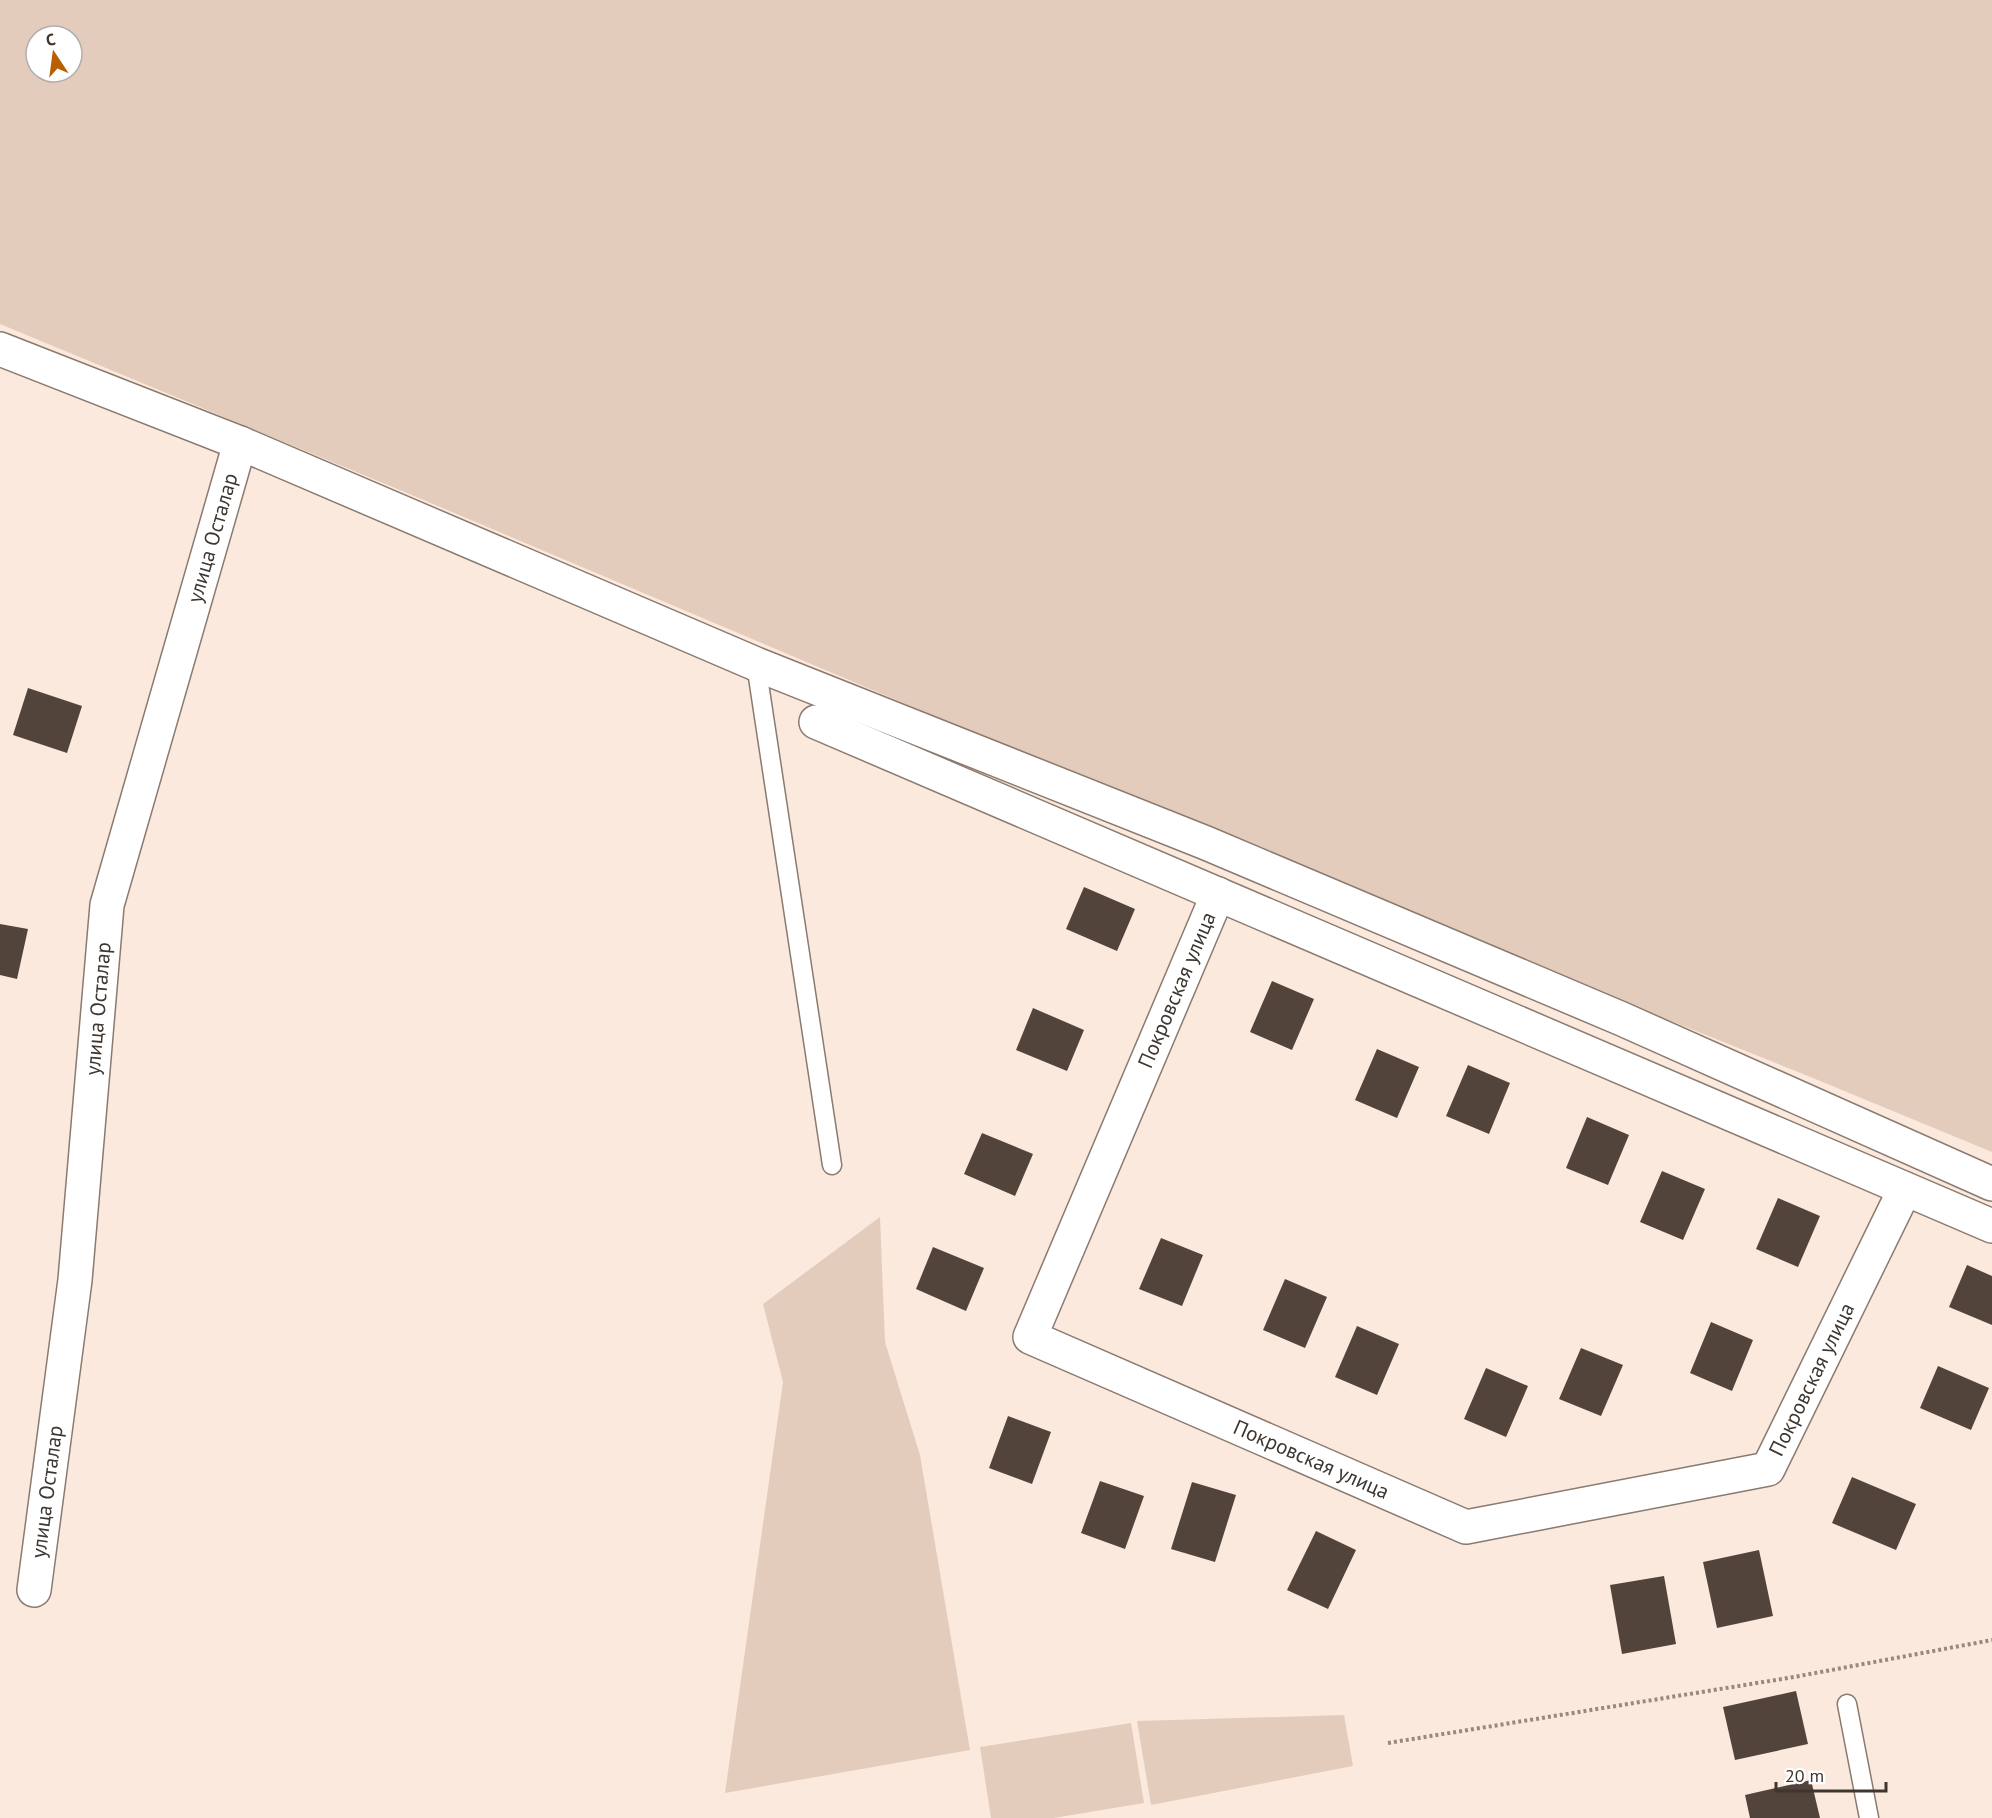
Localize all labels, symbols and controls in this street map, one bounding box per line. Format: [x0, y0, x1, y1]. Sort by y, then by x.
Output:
north arrow [24, 24, 84, 84]
text: С [44, 29, 57, 50]
street label: улица Осталар [181, 470, 244, 606]
street label: Покровская улица [1131, 908, 1222, 1072]
street label: улица Осталар [79, 941, 117, 1076]
street label: Покровская улица [1762, 1298, 1860, 1460]
street label: Покровская улица [1229, 1413, 1394, 1505]
street label: улица Осталар [24, 1424, 69, 1560]
scale bar [1776, 1755, 1886, 1793]
text: 20 m [1785, 1764, 1824, 1787]

